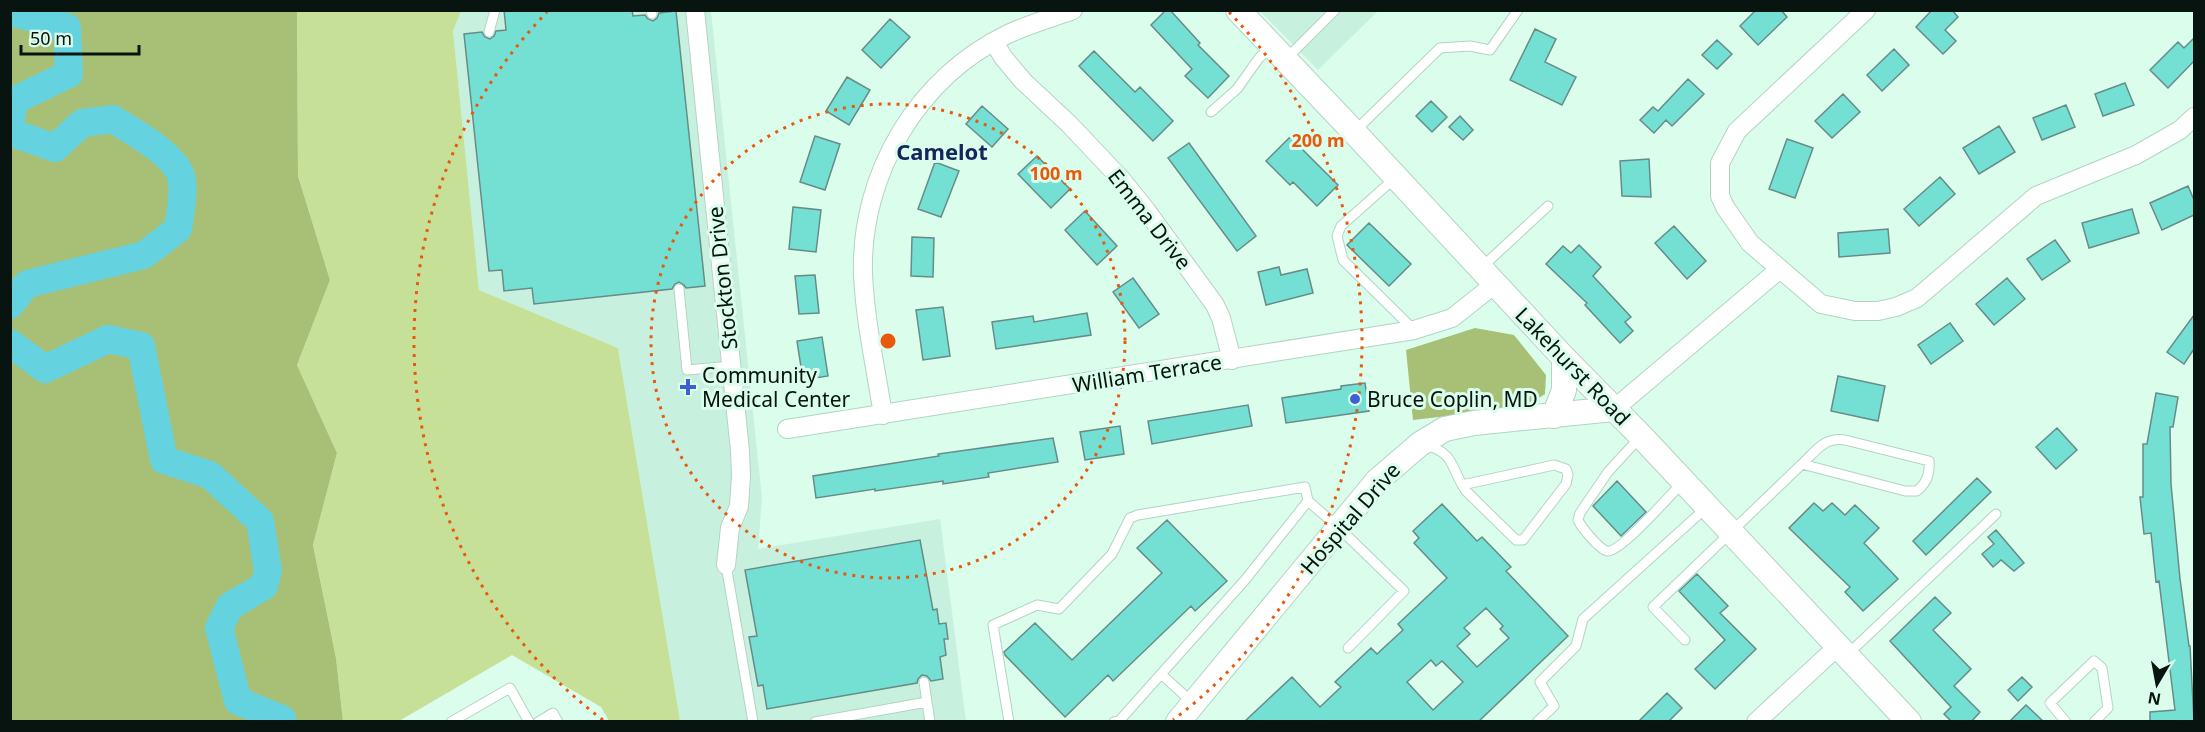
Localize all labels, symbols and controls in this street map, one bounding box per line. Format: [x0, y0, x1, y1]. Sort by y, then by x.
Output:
scale bar [21, 18, 140, 56]
text: 50 m [30, 26, 72, 50]
text: 200 m [1291, 128, 1345, 152]
district label: Camelot [896, 136, 988, 166]
text: 100 m [1029, 161, 1083, 185]
street label: Emma Drive [1102, 163, 1198, 275]
street label: Stockton Drive [701, 205, 743, 351]
street label: Lakehurst Road [1509, 301, 1637, 431]
centre of rings [878, 331, 898, 351]
street label: William Terrace [1070, 347, 1224, 399]
place label: Community Medical Center [702, 361, 850, 413]
marker: Community Medical Center [679, 378, 697, 396]
place label: Bruce Coplin, MD [1367, 385, 1538, 413]
marker: Bruce Coplin, MD [1348, 392, 1362, 406]
street label: Hospital Drive [1294, 456, 1406, 580]
north arrow [2127, 654, 2187, 714]
text: N [2146, 687, 2163, 711]

